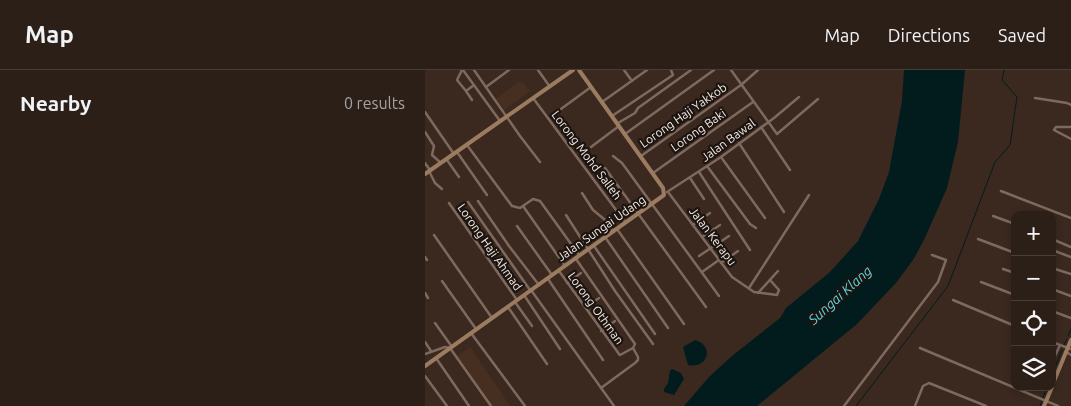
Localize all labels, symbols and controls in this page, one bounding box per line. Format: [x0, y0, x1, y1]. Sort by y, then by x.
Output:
text: Map [25, 21, 74, 48]
text: Map [824, 25, 860, 45]
text: Directions [888, 25, 970, 45]
text: Saved [998, 25, 1046, 45]
street label: Lorong Haji Yakkob [637, 80, 729, 150]
text: Nearby [20, 91, 91, 115]
text: 0 results [344, 94, 405, 112]
street label: Lorong Baki [668, 106, 728, 154]
street label: Lorong Mohd Salleh [549, 108, 625, 202]
street label: Jalan Bawal [699, 116, 757, 164]
street label: Jalan Sungai Udang [554, 193, 648, 263]
street label: Lorong Haji Ahmad [455, 201, 525, 293]
street label: Jalan Kerapu [687, 204, 739, 268]
map controls [1011, 211, 1056, 391]
button: + [1011, 211, 1056, 256]
button: − [1011, 256, 1056, 301]
water label: Sungai Klang [804, 262, 875, 328]
street label: Lorong Othman [566, 270, 626, 346]
button: locate [1011, 301, 1056, 346]
button: layers [1011, 346, 1056, 391]

